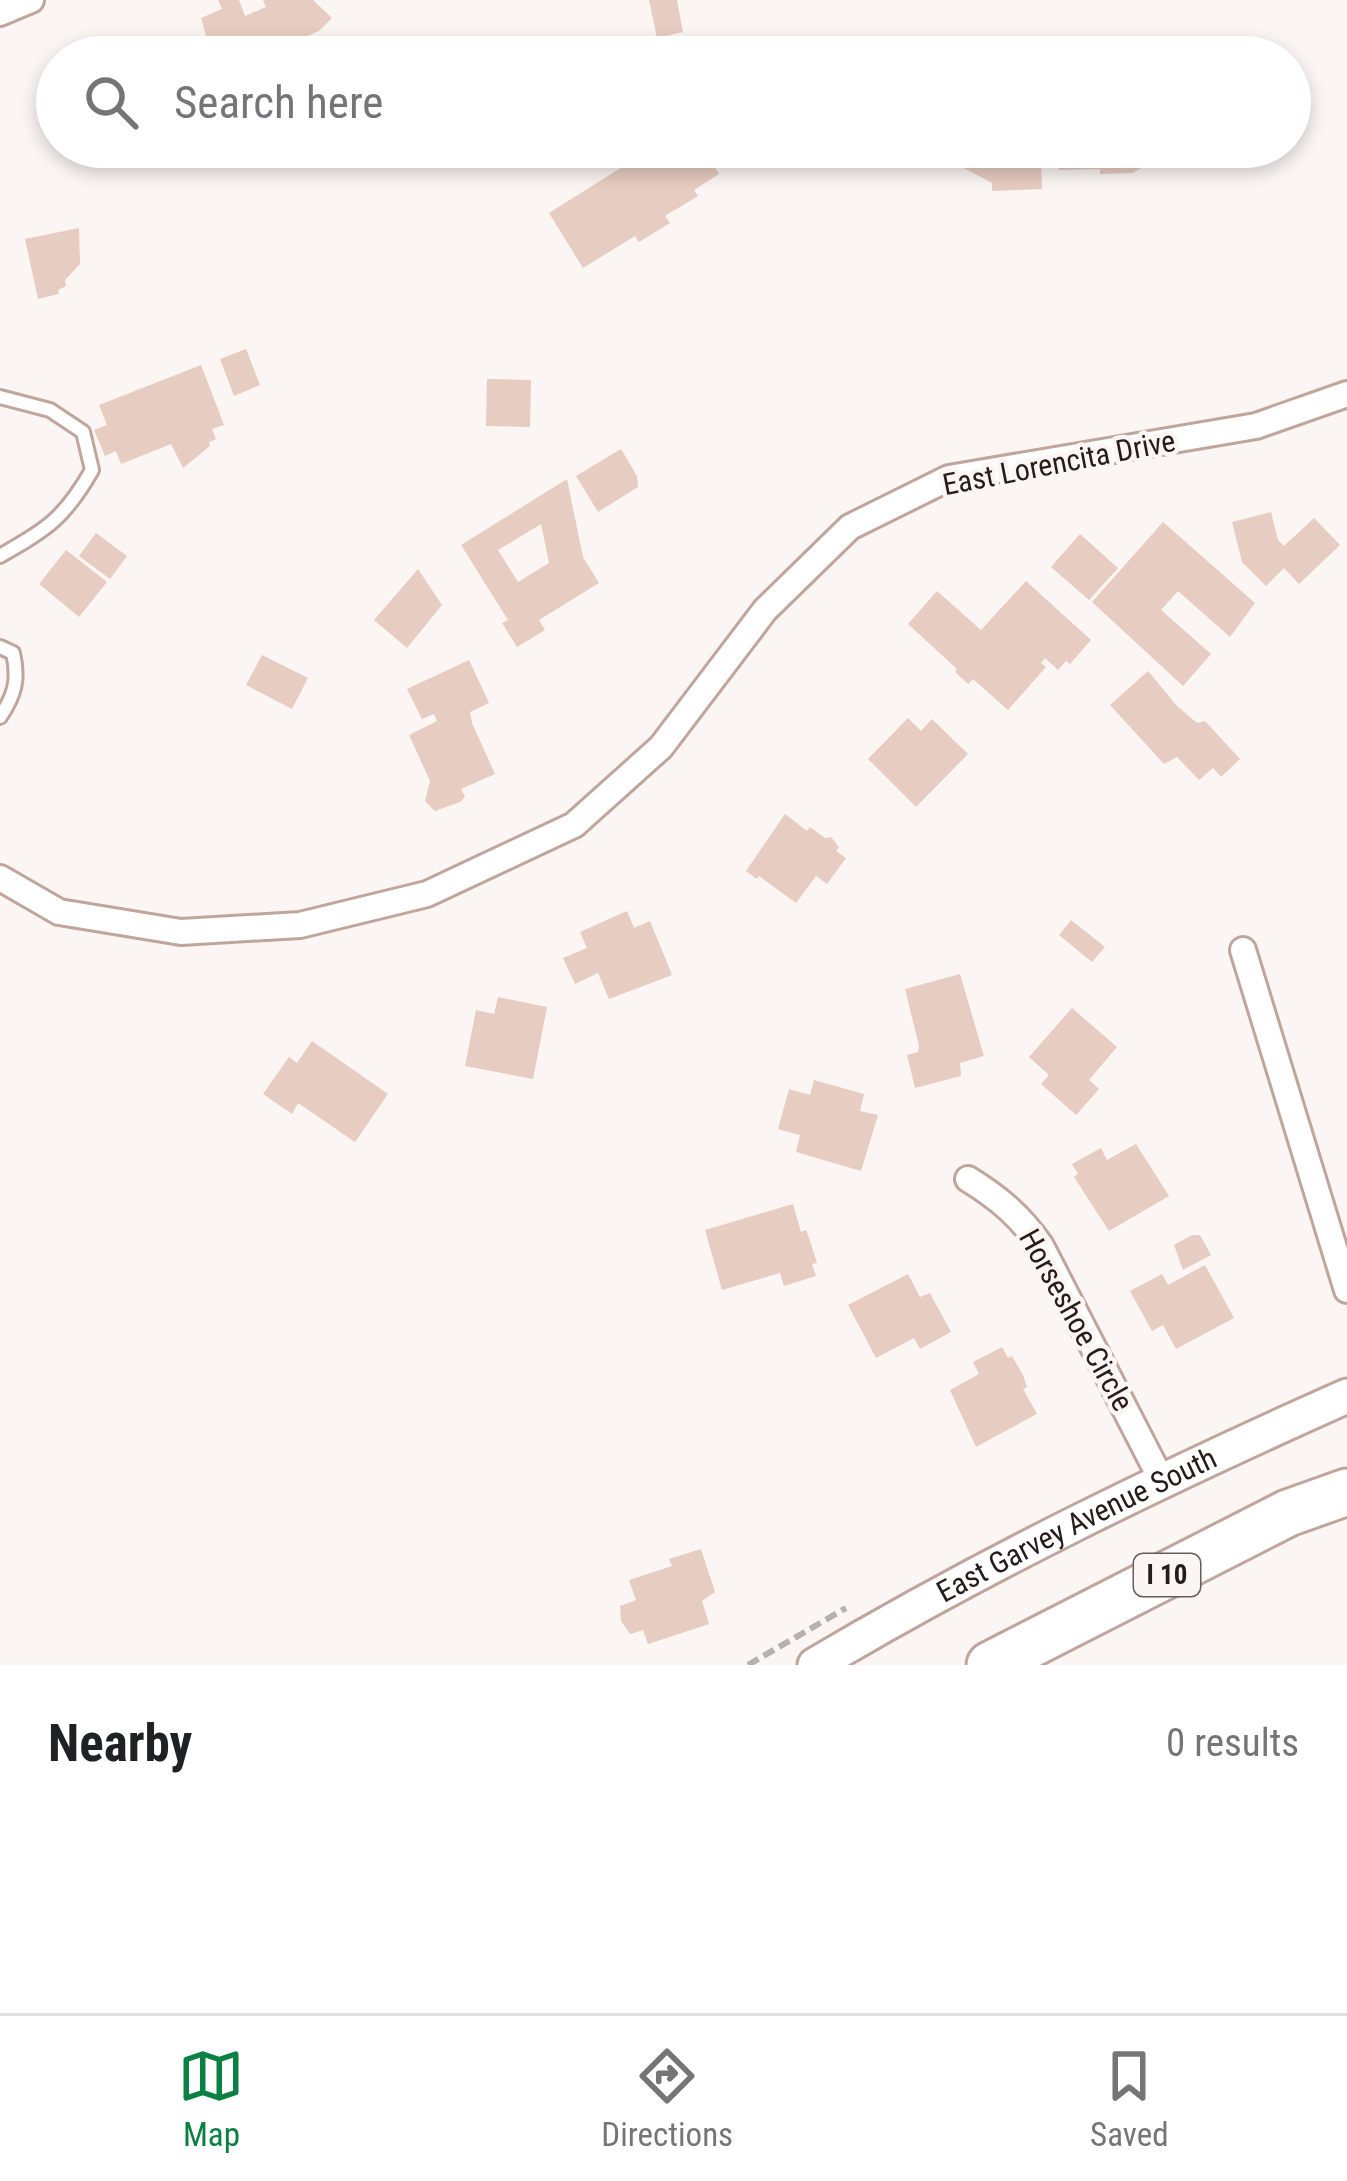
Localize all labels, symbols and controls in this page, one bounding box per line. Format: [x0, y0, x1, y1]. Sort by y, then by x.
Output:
search box [36, 36, 1311, 168]
icon: search [78, 69, 144, 135]
text: Search here [174, 76, 383, 129]
street label: East Lorencita Drive [940, 423, 1178, 502]
street label: Horseshoe Circle [1012, 1223, 1141, 1417]
street label: East Garvey Avenue South [931, 1440, 1222, 1609]
road number: I 10 [1134, 1554, 1200, 1596]
text: Nearby [48, 1714, 192, 1773]
text: 0 results [1166, 1720, 1299, 1766]
tab: Map [178, 2043, 244, 2154]
tab: Directions [601, 2043, 733, 2154]
tab: Saved [1090, 2043, 1169, 2154]

